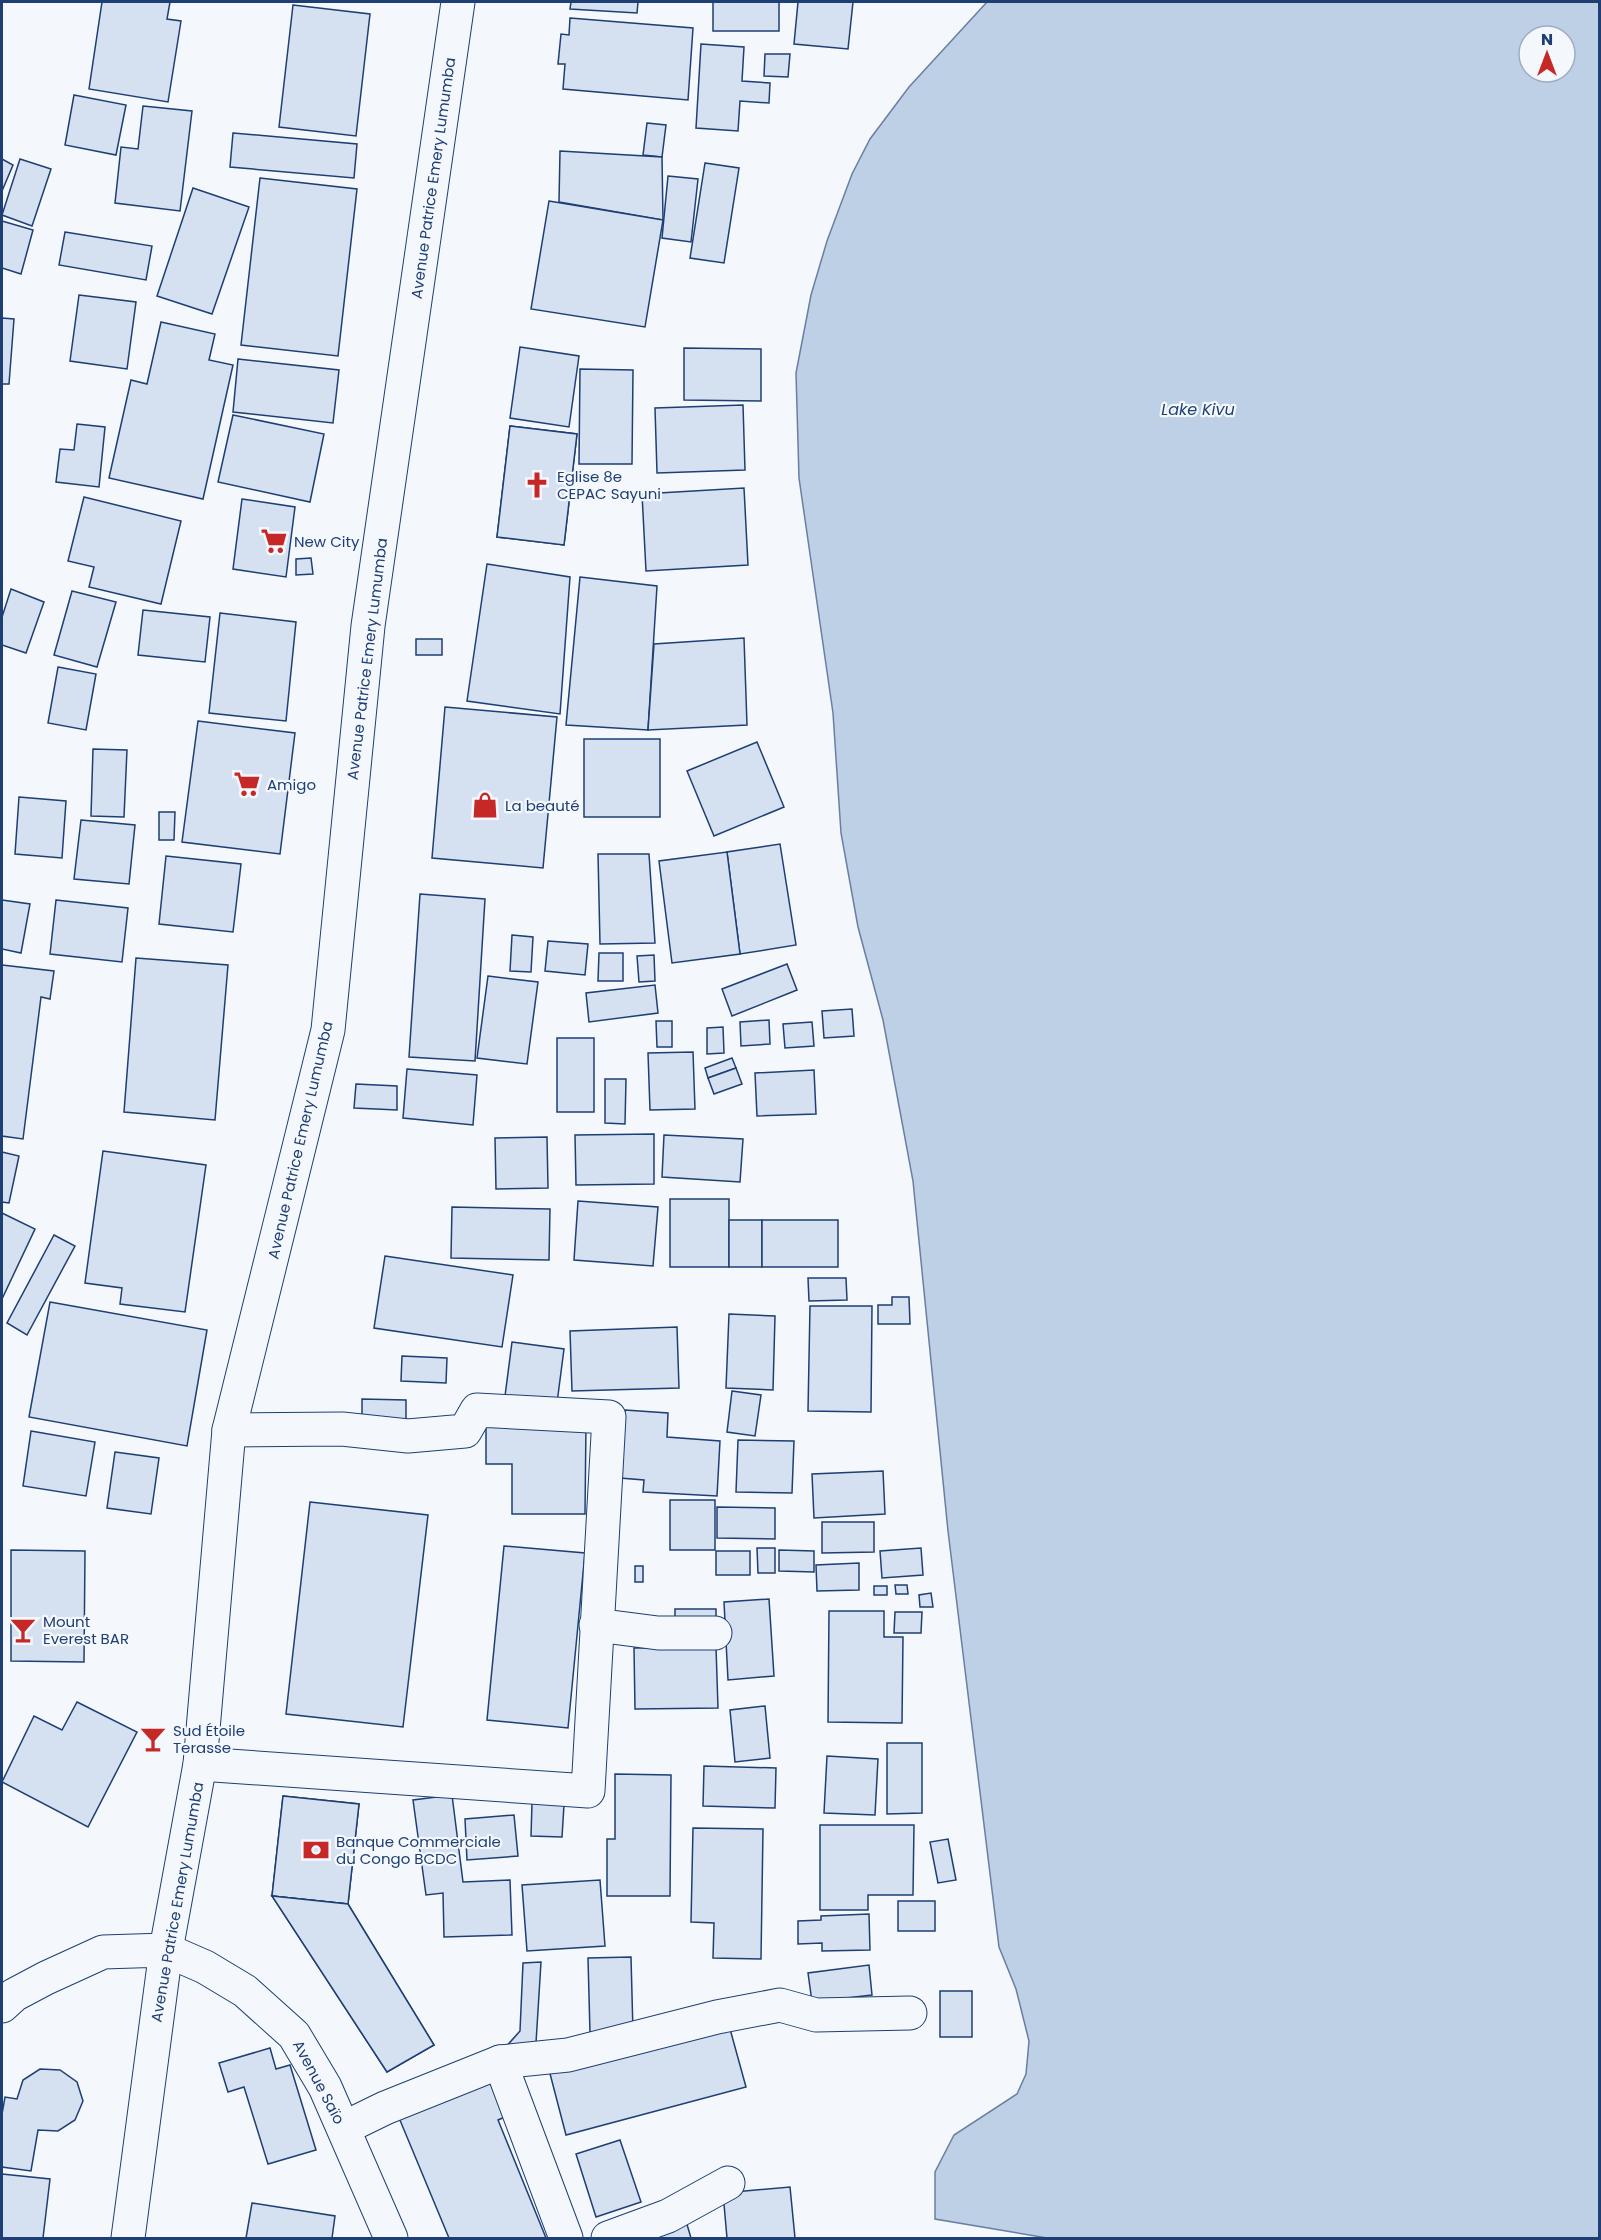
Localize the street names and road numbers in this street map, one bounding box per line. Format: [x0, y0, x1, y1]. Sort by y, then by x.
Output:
street label: Avenue Patrice Emery Lumumba [406, 56, 460, 300]
street label: Avenue Patrice Emery Lumumba [342, 537, 392, 781]
street label: Avenue Patrice Emery Lumumba [262, 1019, 338, 1261]
street label: Avenue Patrice Emery Lumumba [146, 1780, 208, 2024]
street label: Avenue Saïo [288, 2036, 350, 2128]

